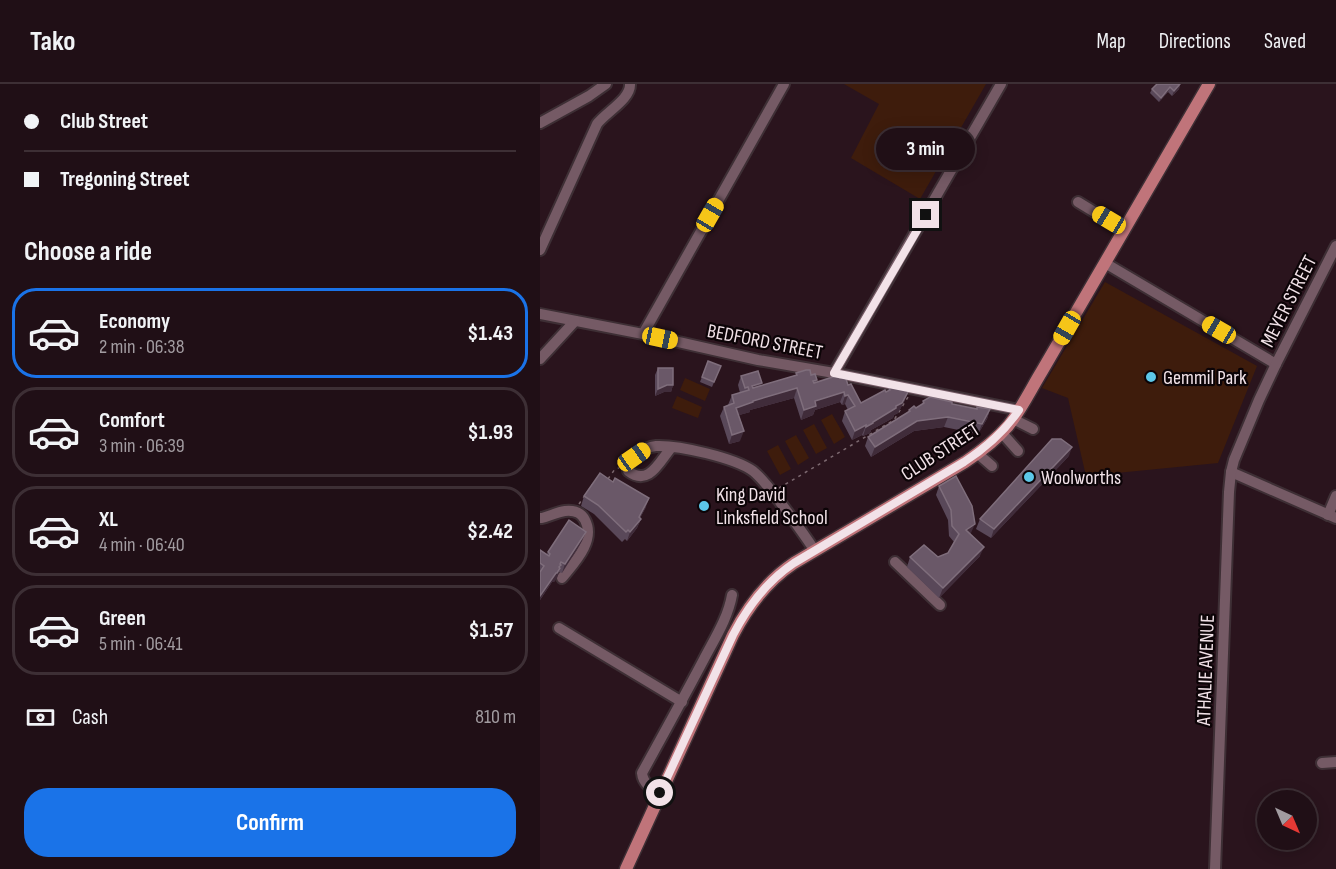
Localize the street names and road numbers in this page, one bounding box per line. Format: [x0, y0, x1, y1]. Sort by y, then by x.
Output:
street label: MEYER STREET [1256, 252, 1322, 351]
street label: BEDFORD STREET [705, 319, 825, 365]
street label: CLUB STREET [897, 417, 984, 486]
street label: ATHALIE AVENUE [1192, 614, 1220, 727]

